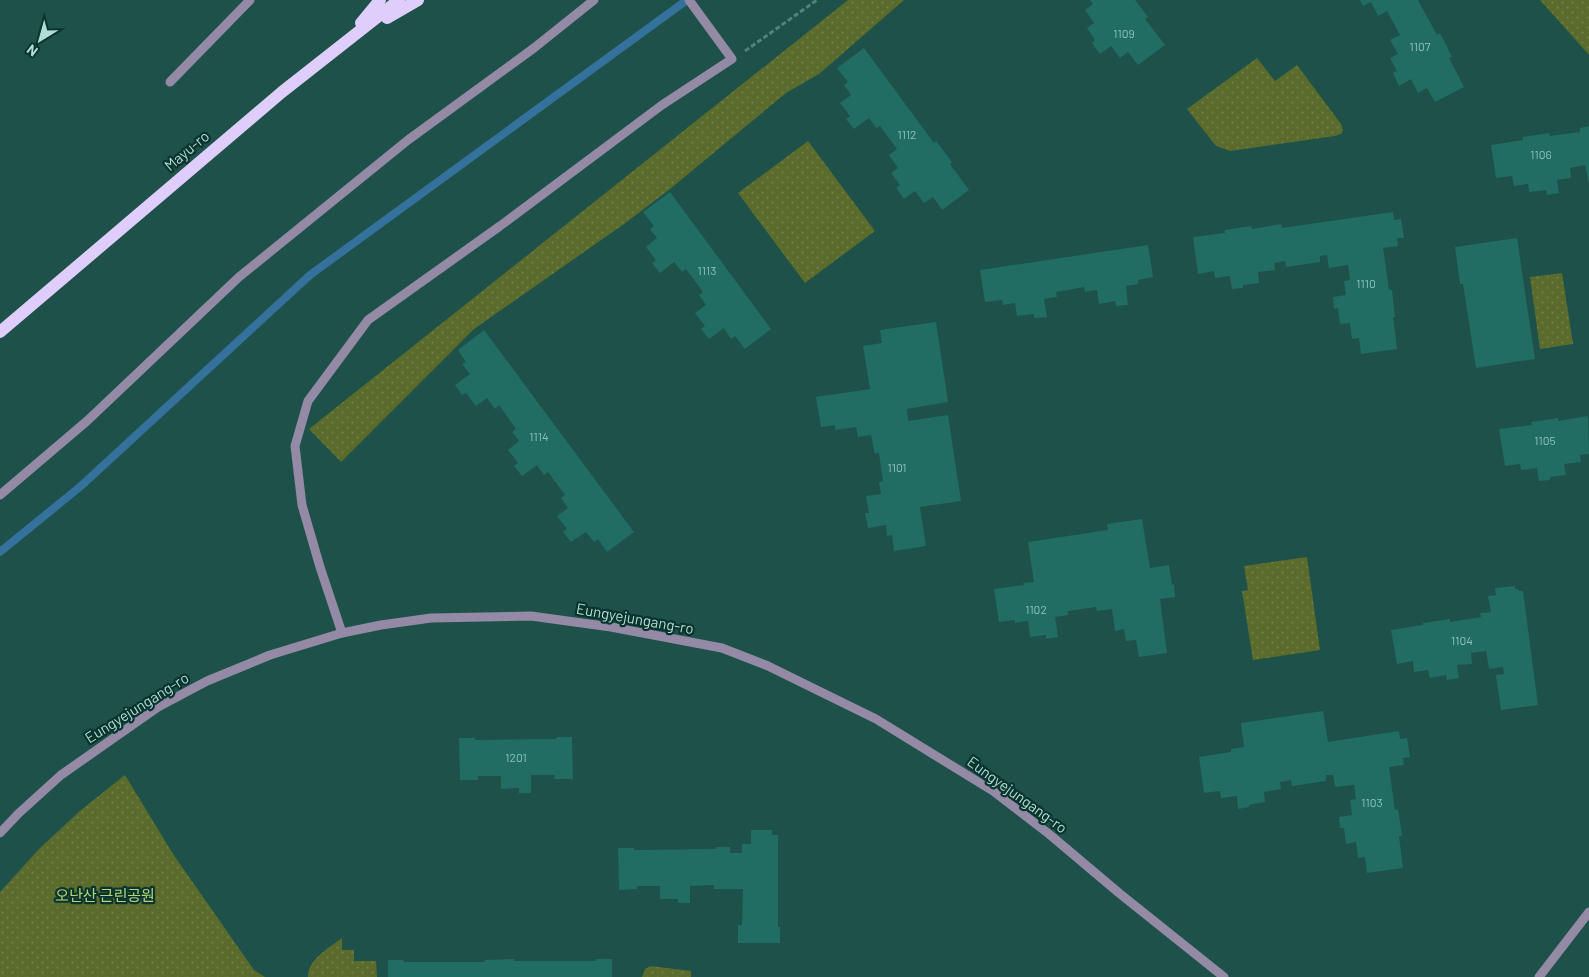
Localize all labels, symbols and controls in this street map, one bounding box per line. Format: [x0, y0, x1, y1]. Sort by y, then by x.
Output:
north arrow [15, 15, 65, 65]
house number: 1109 [1113, 26, 1135, 40]
house number: 1107 [1410, 39, 1431, 53]
text: N [23, 41, 41, 60]
street label: Mayu-ro [160, 126, 212, 174]
house number: 1112 [897, 127, 917, 141]
house number: 1106 [1530, 147, 1552, 161]
house number: 1113 [698, 263, 716, 277]
house number: 1110 [1356, 276, 1376, 290]
house number: 1114 [529, 429, 549, 443]
house number: 1105 [1534, 433, 1556, 447]
house number: 1101 [887, 460, 907, 474]
street label: Eungyejungang-ro [575, 599, 695, 637]
house number: 1102 [1025, 602, 1047, 616]
house number: 1104 [1451, 633, 1473, 647]
street label: Eungyejungang-ro [81, 668, 192, 746]
house number: 1201 [505, 750, 527, 764]
street label: Eungyejungang-ro [964, 752, 1071, 836]
house number: 1103 [1361, 795, 1383, 809]
park label: 오난산 근린공원 [55, 886, 155, 904]

